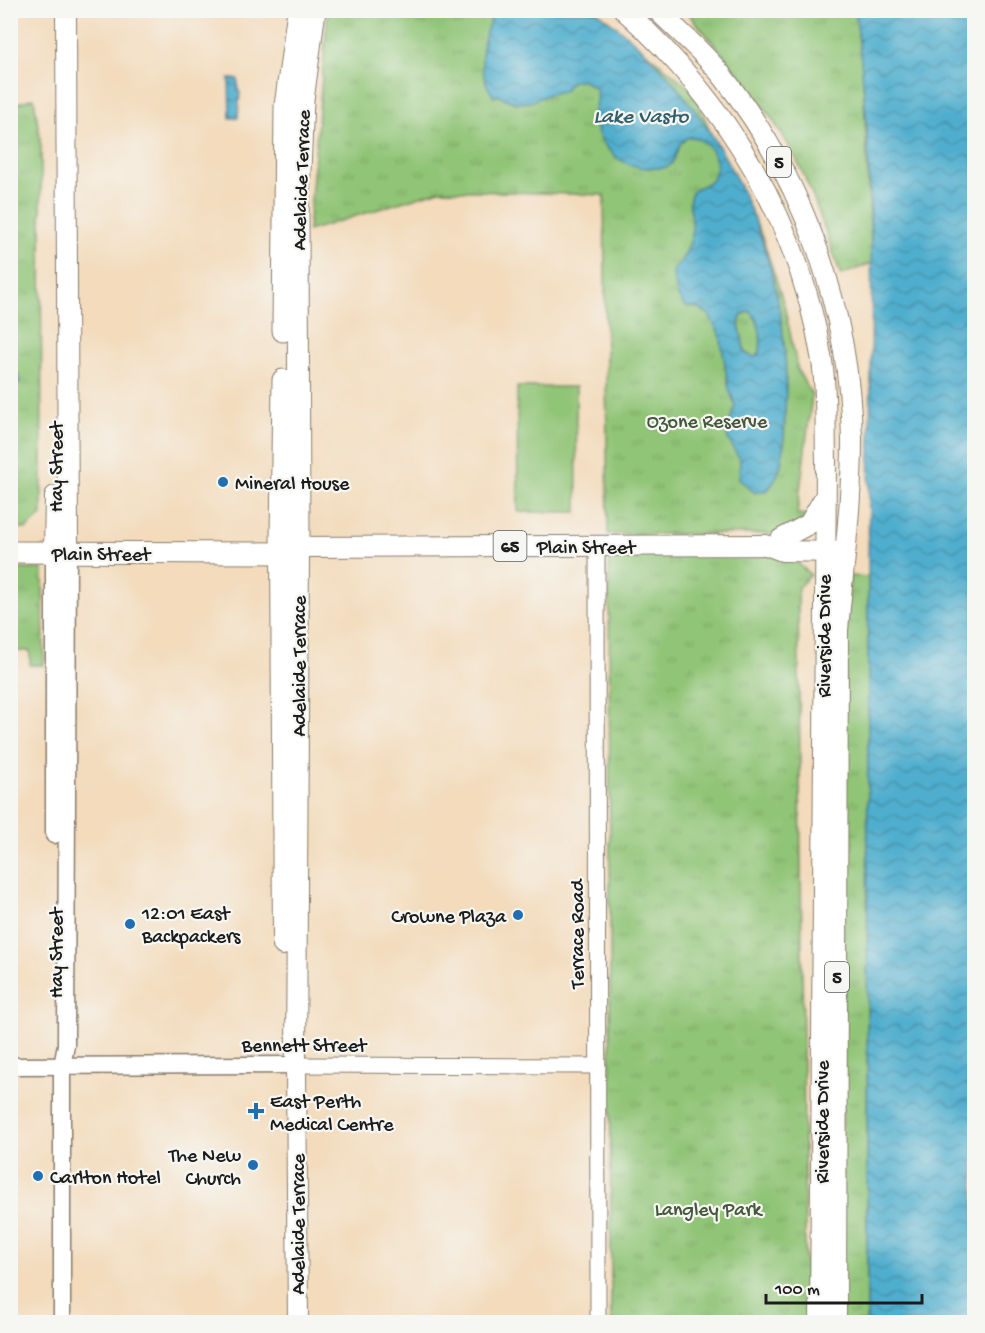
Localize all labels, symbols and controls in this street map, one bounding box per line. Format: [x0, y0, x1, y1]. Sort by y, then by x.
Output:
water label: Lake Vasto [593, 106, 690, 131]
street label: Adelaide Terrace [290, 109, 317, 251]
road number: 5 [767, 147, 791, 177]
park label: Ozone Reserve [647, 412, 768, 435]
street label: Hay Street [47, 420, 70, 512]
place label: Mineral House [235, 474, 350, 497]
marker: Mineral House [216, 475, 230, 489]
road number: 65 [494, 531, 526, 561]
street label: Plain Street [536, 538, 637, 561]
street label: Plain Street [51, 545, 152, 568]
street label: Riverside Drive [815, 574, 838, 698]
street label: Adelaide Terrace [290, 595, 313, 736]
street label: Terrace Road [568, 877, 591, 989]
place label: 12:01 East Backpackers [141, 904, 241, 950]
street label: Hay Street [47, 906, 70, 998]
place label: Crowne Plaza [391, 907, 507, 930]
marker: Crowne Plaza [511, 908, 525, 922]
marker: 12:01 East Backpackers [123, 917, 137, 931]
road number: 5 [825, 962, 849, 992]
street label: Bennett Street [241, 1036, 368, 1059]
street label: Riverside Drive [813, 1060, 836, 1184]
place label: East Perth Medical Centre [270, 1092, 394, 1138]
marker: East Perth Medical Centre [247, 1102, 265, 1120]
place label: The New Church [168, 1146, 242, 1192]
street label: Adelaide Terrace [289, 1153, 312, 1294]
marker: The New Church [246, 1158, 260, 1172]
place label: Carlton Hotel [50, 1168, 161, 1191]
marker: Carlton Hotel [31, 1169, 45, 1183]
park label: Langley Park [655, 1200, 763, 1223]
scale bar [766, 1267, 922, 1305]
text: 100 m [774, 1280, 820, 1301]

